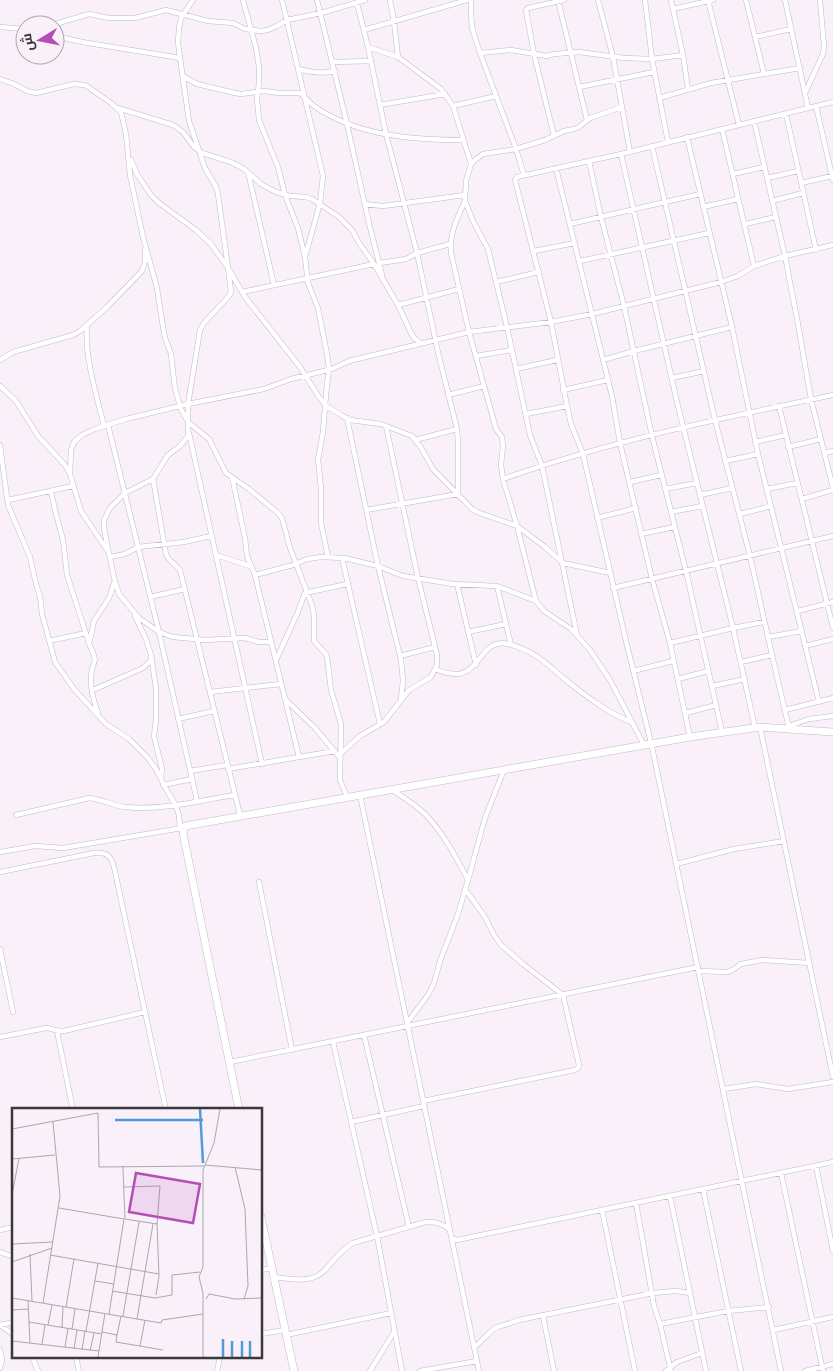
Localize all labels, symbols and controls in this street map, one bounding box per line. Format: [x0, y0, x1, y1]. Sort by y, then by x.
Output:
north arrow [15, 15, 65, 65]
text: ش [17, 32, 38, 53]
inset map [12, 1108, 262, 1358]

